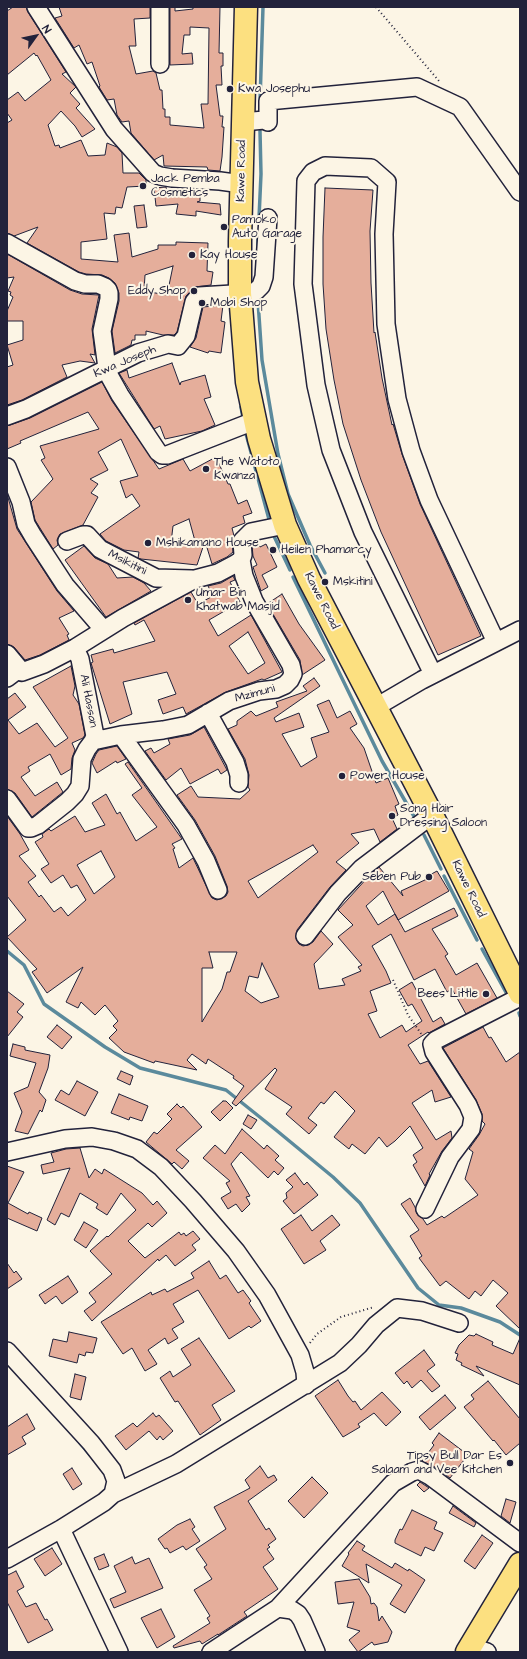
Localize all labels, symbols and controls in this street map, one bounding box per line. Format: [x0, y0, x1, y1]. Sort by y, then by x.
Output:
north arrow [16, 16, 56, 56]
text: N [38, 22, 55, 36]
place label: Kwa Josephu [238, 82, 310, 96]
marker: Kwa Josephu [225, 84, 235, 94]
street label: Kawe Road [234, 140, 250, 202]
place label: Jack Pemba Cosmetics [151, 172, 220, 200]
marker: Jack Pemba Cosmetics [138, 181, 148, 191]
place label: Pamoko Auto Garage [232, 213, 302, 241]
marker: Pamoko Auto Garage [219, 222, 229, 232]
place label: Kay House [200, 248, 257, 262]
marker: Kay House [187, 250, 197, 260]
place label: Eddy Shop [128, 284, 186, 298]
marker: Eddy Shop [189, 286, 199, 296]
place label: Mobi Shop [210, 296, 267, 310]
marker: Mobi Shop [197, 298, 207, 308]
street label: Kwa Joseph [92, 342, 158, 382]
place label: The Watoto Kwanza [214, 455, 279, 483]
marker: The Watoto Kwanza [201, 464, 211, 474]
place label: Mshikamano House [156, 536, 259, 550]
marker: Mshikamano House [143, 538, 153, 548]
place label: Heilen Phamarcy [281, 543, 372, 557]
marker: Heilen Phamarcy [268, 545, 278, 555]
street label: Msikitini [105, 547, 149, 579]
street label: Kawe Road [301, 570, 341, 632]
place label: Mskitini [333, 575, 373, 589]
marker: Mskitini [320, 577, 330, 587]
place label: Umar Bin Khatwab Masjid [196, 586, 280, 614]
marker: Umar Bin Khatwab Masjid [183, 595, 193, 605]
street label: Ali Hassan [76, 673, 100, 729]
street label: Mzimuni [233, 682, 277, 706]
place label: Power House [350, 769, 425, 783]
marker: Power House [337, 771, 347, 781]
place label: Song Hair Dressing Saloon [400, 802, 487, 830]
marker: Song Hair Dressing Saloon [387, 811, 397, 821]
street label: Kawe Road [448, 858, 488, 920]
place label: Seben Pub [362, 870, 421, 884]
marker: Seben Pub [424, 872, 434, 882]
place label: Bees Little [417, 987, 478, 1001]
marker: Bees Little [481, 989, 491, 999]
place label: Tipsy Bull Dar Es Salaam and Vee Kitchen [372, 1449, 502, 1477]
marker: Tipsy Bull Dar Es Salaam and Vee Kitchen [505, 1458, 515, 1468]

